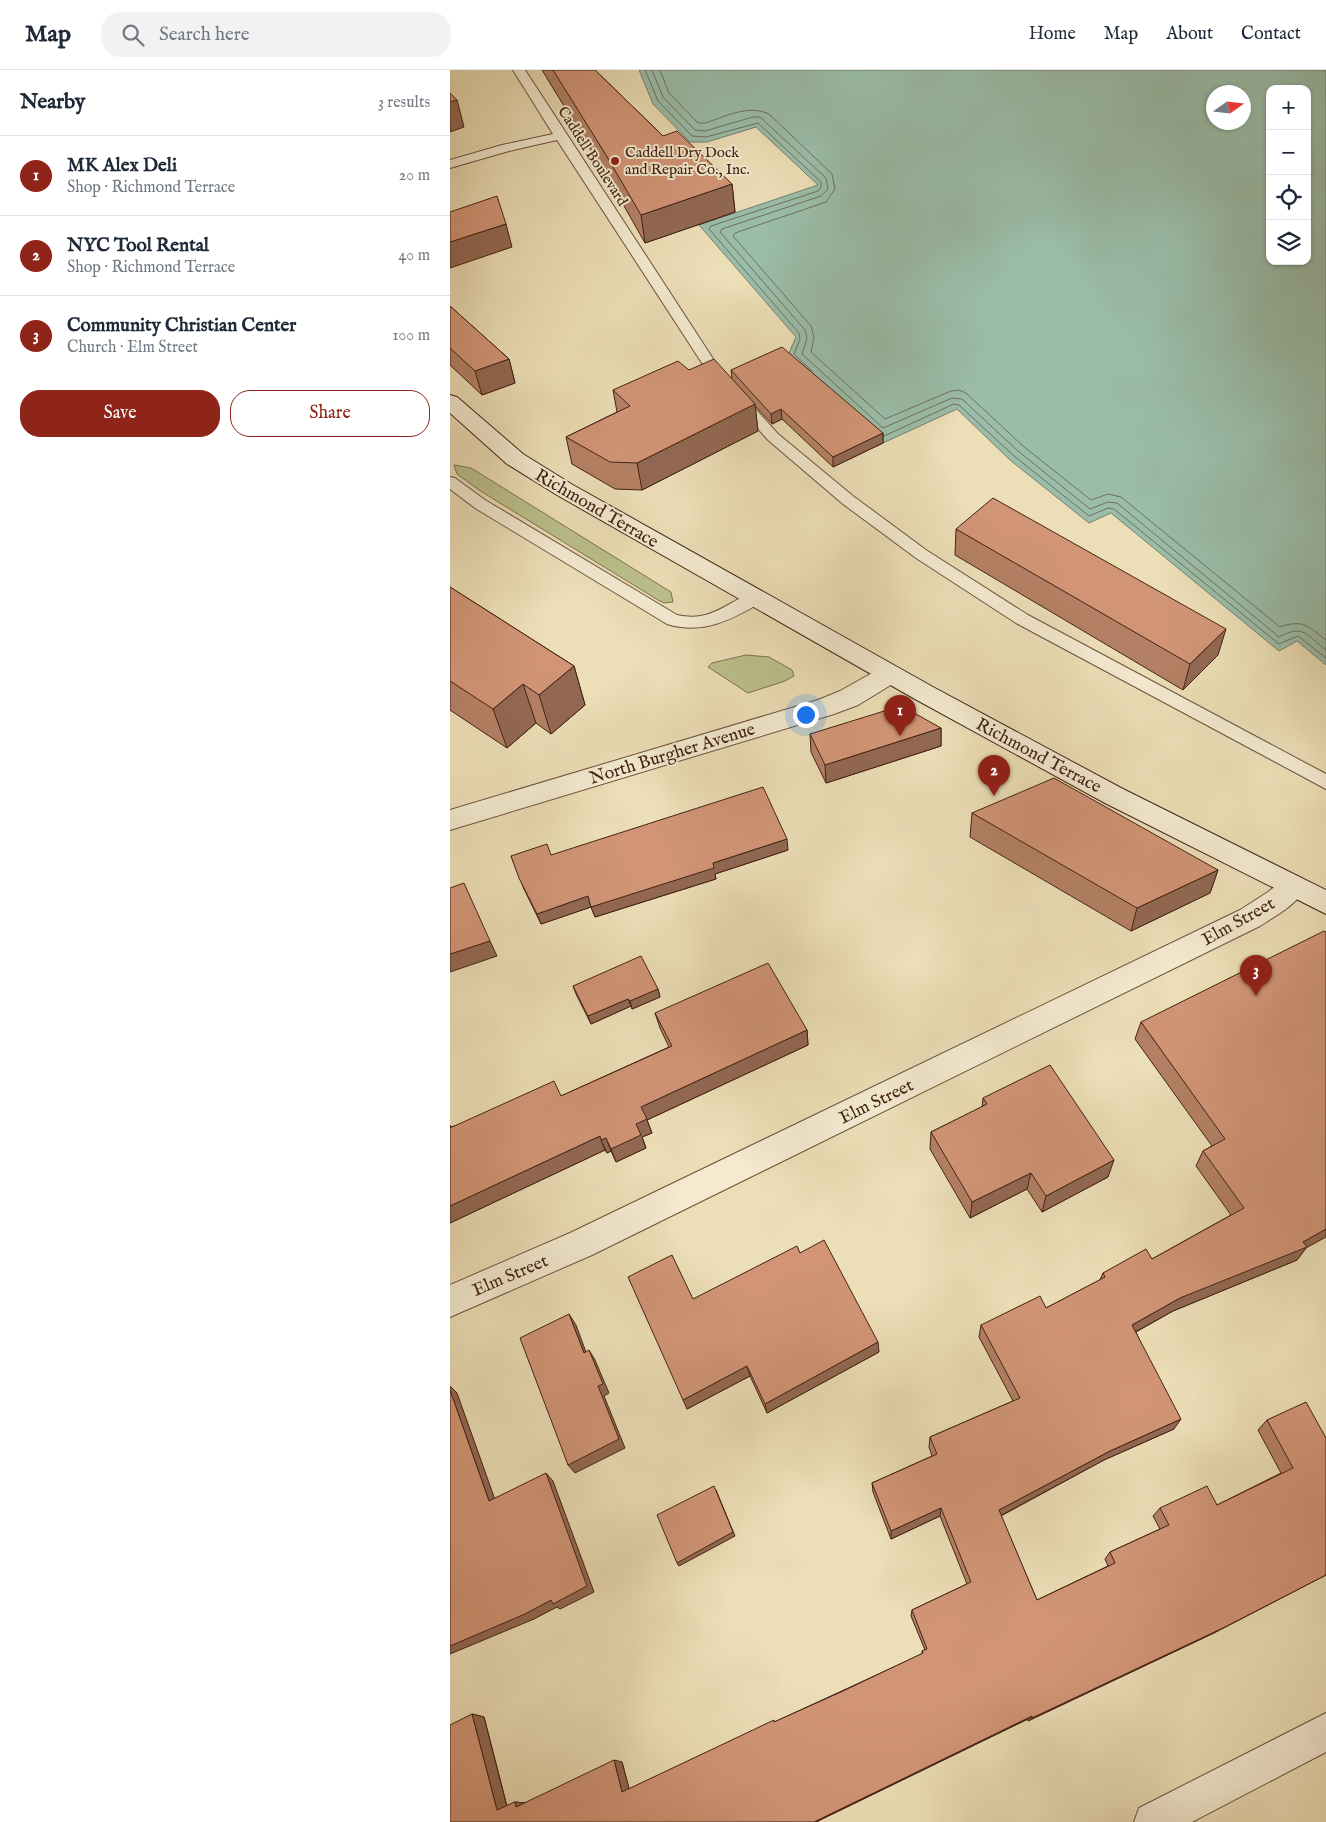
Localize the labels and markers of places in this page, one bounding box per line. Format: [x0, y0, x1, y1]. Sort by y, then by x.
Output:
place label: Caddell Dry Dock and Repair Co., Inc. [625, 143, 750, 179]
marker: Caddell Dry Dock and Repair Co., Inc. [609, 155, 621, 167]
pin: 1 [884, 695, 916, 736]
pin: 2 [978, 755, 1010, 796]
pin: 3 [1240, 955, 1272, 996]

